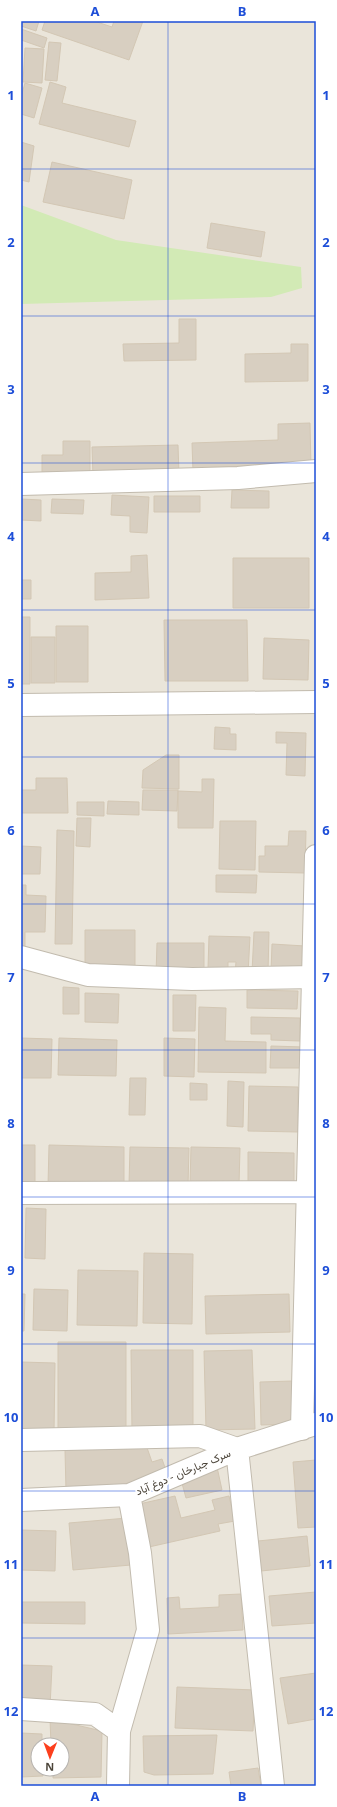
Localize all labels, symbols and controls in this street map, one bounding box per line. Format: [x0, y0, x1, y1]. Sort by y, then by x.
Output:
text: A [91, 2, 100, 20]
text: B [238, 2, 246, 20]
text: 1 [7, 86, 15, 104]
text: 1 [322, 86, 330, 104]
text: 2 [7, 233, 15, 251]
text: 2 [322, 233, 330, 251]
text: 3 [7, 380, 15, 398]
text: 3 [322, 380, 330, 398]
text: 4 [7, 527, 15, 545]
text: 4 [322, 527, 330, 545]
text: 5 [7, 674, 15, 692]
text: 5 [322, 674, 330, 692]
text: 6 [7, 821, 15, 839]
text: 6 [322, 821, 330, 839]
text: 7 [7, 968, 15, 986]
text: 7 [322, 968, 330, 986]
text: 8 [7, 1114, 15, 1132]
text: 8 [322, 1114, 330, 1132]
text: 9 [7, 1261, 15, 1279]
text: 9 [322, 1261, 330, 1279]
text: 10 [4, 1408, 18, 1426]
text: 10 [319, 1408, 333, 1426]
street label: سرک جبارخان - دوغ آباد [133, 1445, 233, 1499]
text: 11 [4, 1555, 18, 1573]
text: 11 [319, 1555, 333, 1573]
text: 12 [4, 1702, 18, 1720]
text: 12 [319, 1702, 333, 1720]
north arrow [30, 1737, 70, 1777]
text: N [45, 1760, 54, 1775]
text: A [91, 1787, 100, 1805]
text: B [238, 1787, 246, 1805]

